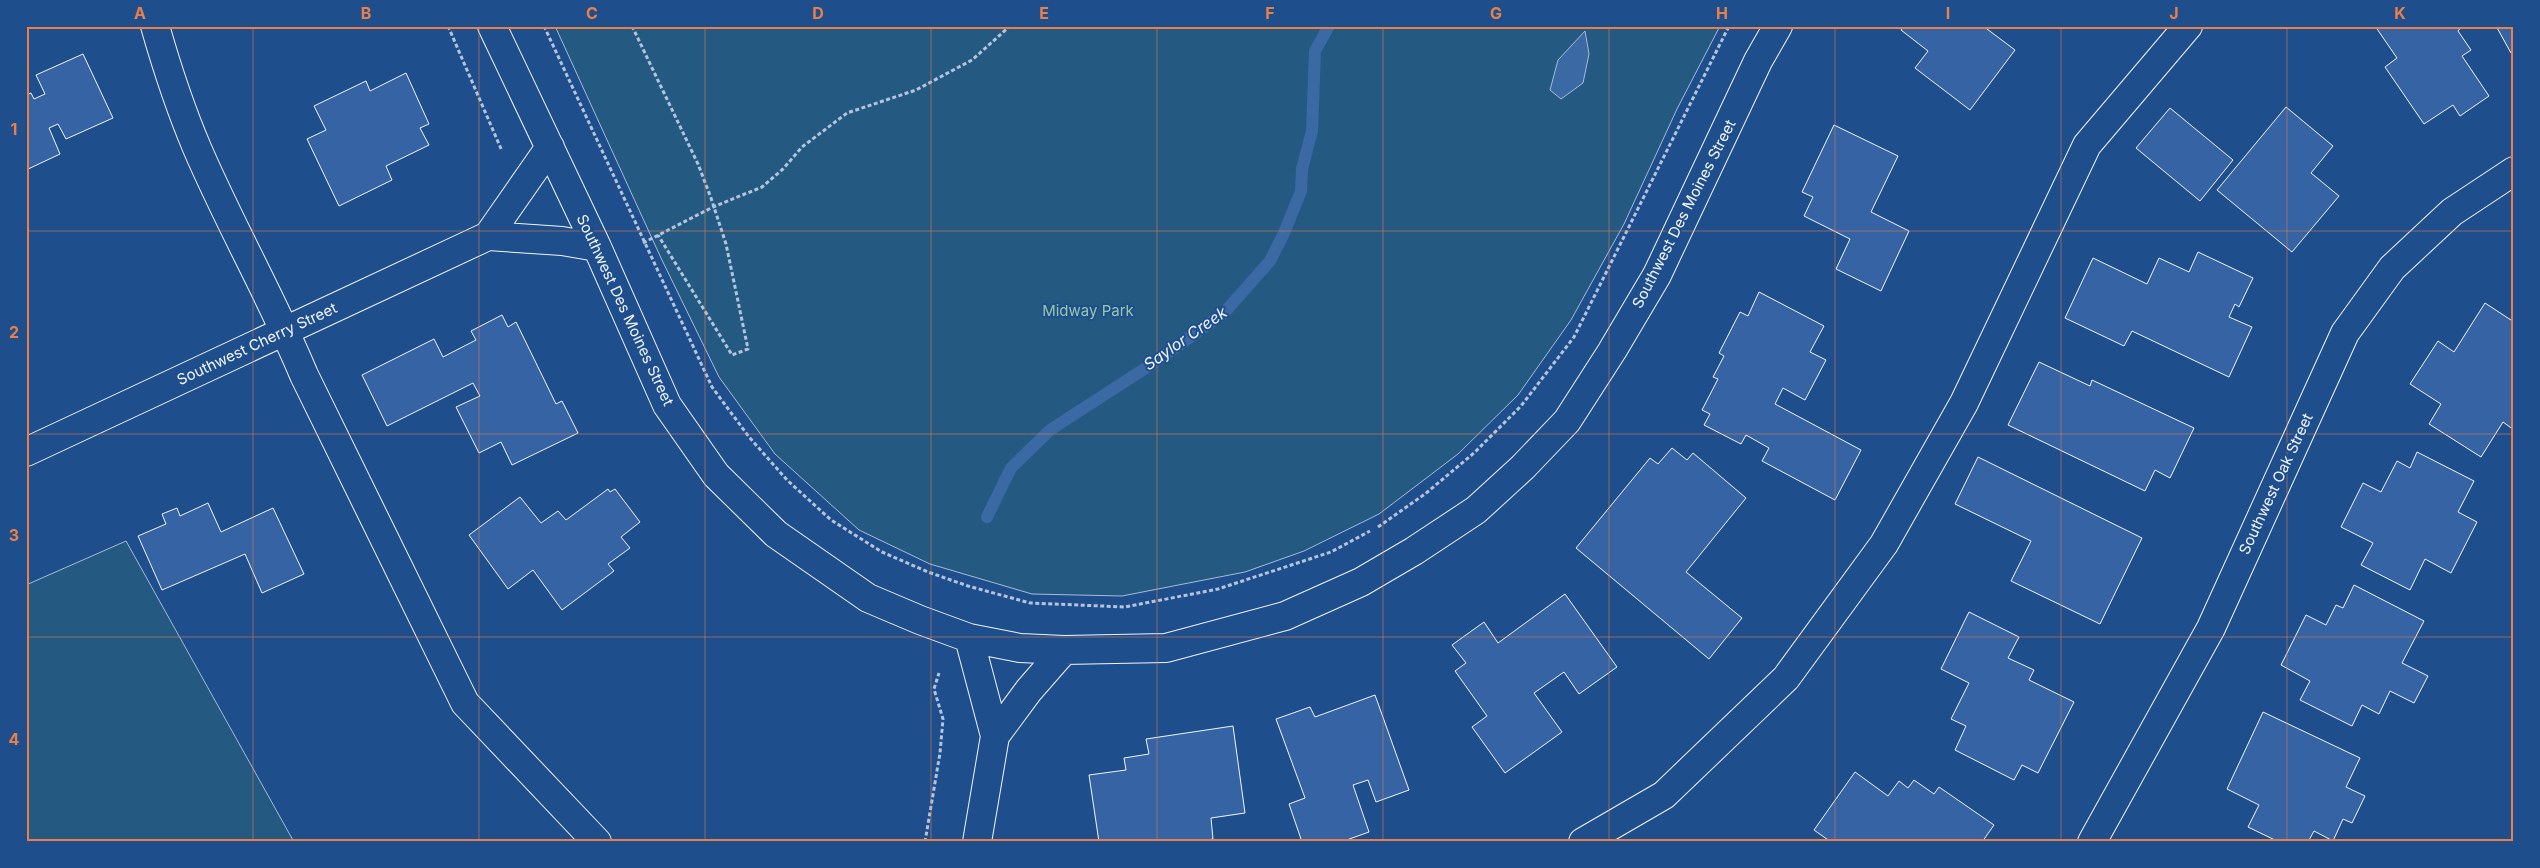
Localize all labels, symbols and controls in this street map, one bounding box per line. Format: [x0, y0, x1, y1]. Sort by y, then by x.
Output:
text: A [134, 3, 146, 23]
text: B [361, 3, 371, 23]
text: C [586, 3, 598, 23]
text: D [812, 3, 824, 23]
text: E [1039, 3, 1049, 23]
text: F [1265, 3, 1275, 23]
text: G [1490, 3, 1502, 23]
text: H [1716, 3, 1728, 23]
text: I [1946, 3, 1950, 23]
text: J [2169, 3, 2179, 23]
text: K [2394, 3, 2406, 23]
street label: Southwest Des Moines Street [1628, 116, 1740, 311]
text: 1 [11, 119, 17, 139]
street label: Southwest Des Moines Street [573, 211, 678, 409]
street label: Southwest Cherry Street [174, 298, 340, 389]
park label: Midway Park [1042, 301, 1135, 320]
water label: Saylor Creek [1139, 302, 1231, 374]
text: 2 [9, 322, 19, 342]
street label: Southwest Oak Street [2234, 410, 2317, 557]
text: 3 [9, 525, 19, 545]
text: 4 [9, 729, 20, 749]

